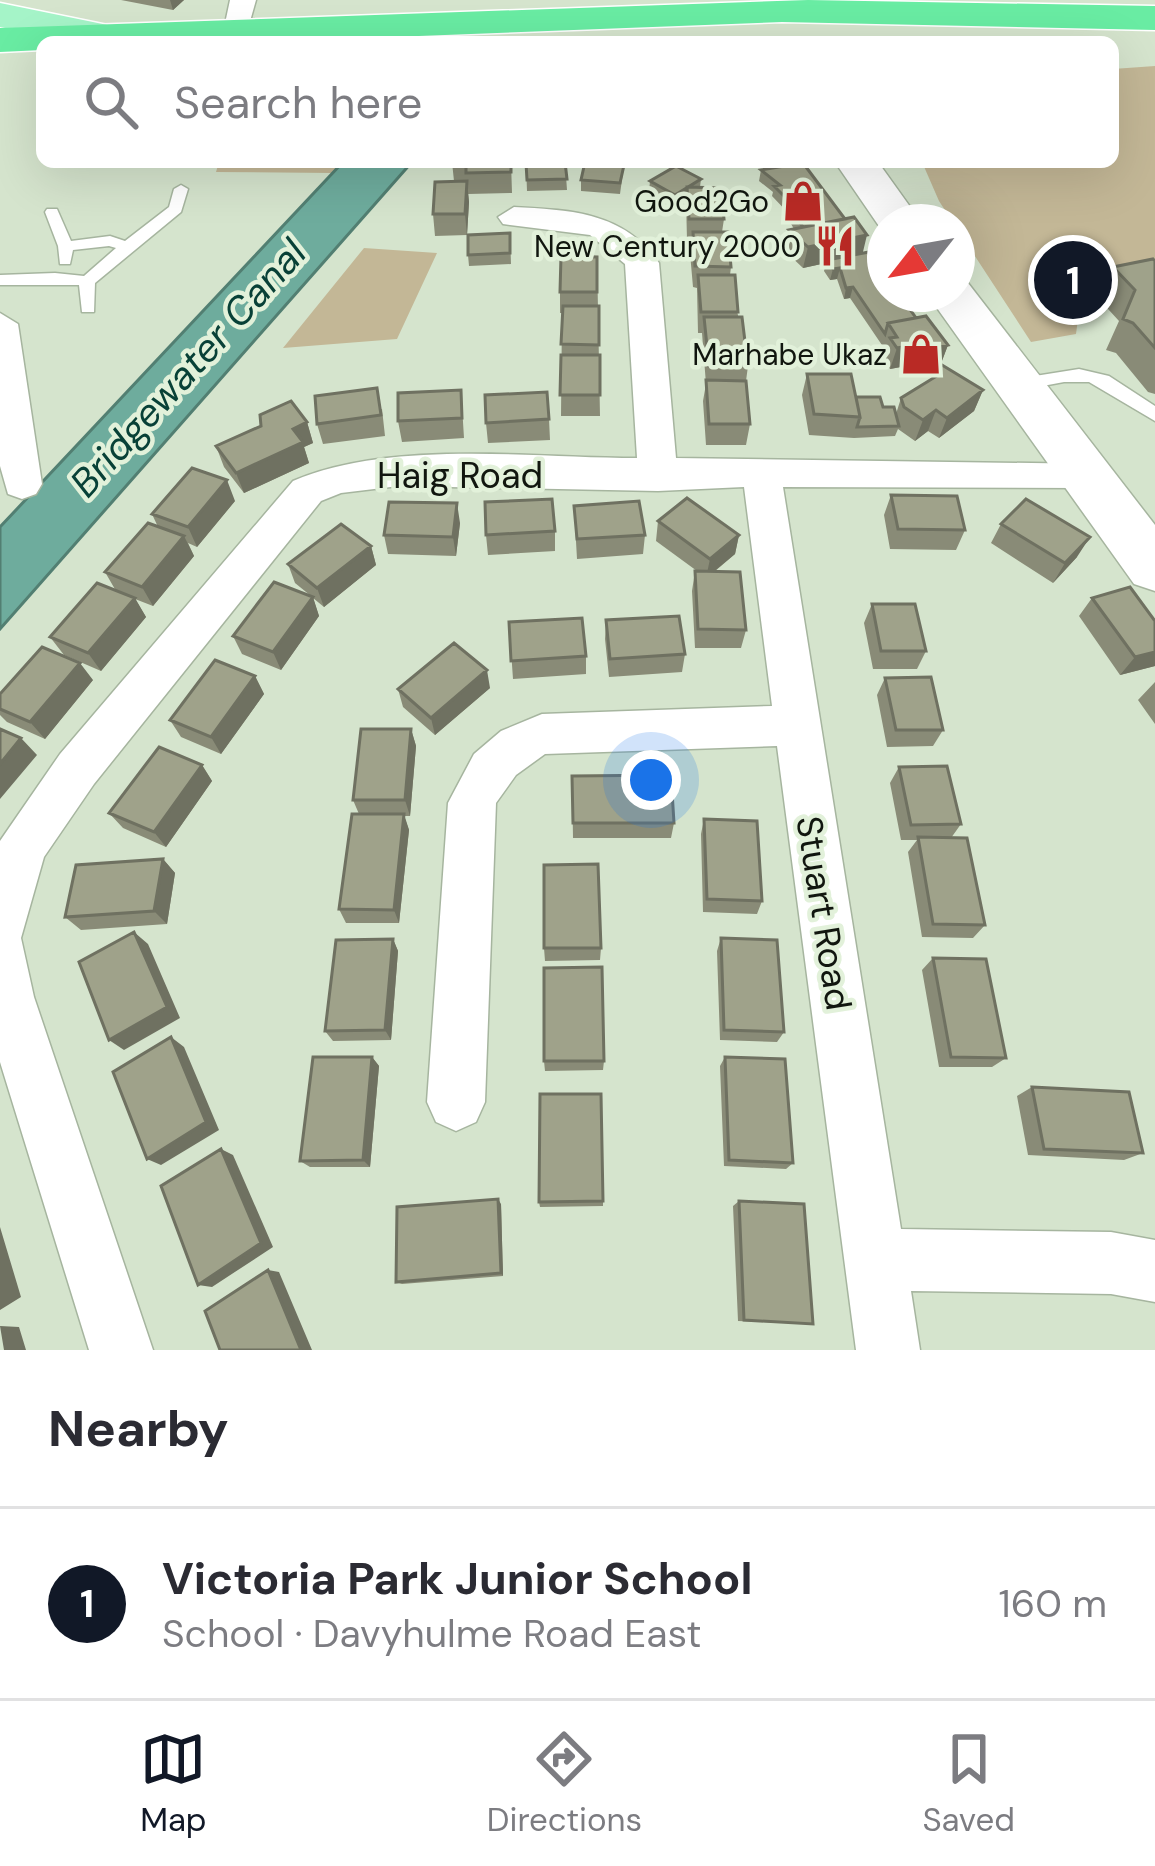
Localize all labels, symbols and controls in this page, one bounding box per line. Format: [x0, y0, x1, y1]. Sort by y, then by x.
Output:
search box [36, 36, 1119, 168]
icon: search [78, 69, 144, 135]
text: Search here [174, 73, 422, 132]
shop icon: Good2Go [780, 178, 826, 224]
place label: Good2Go [634, 182, 769, 221]
north arrow [867, 204, 975, 312]
restaurant icon: New Century 2000 [812, 223, 858, 269]
water label: Bridgewater Canal [59, 227, 318, 508]
place label: New Century 2000 [534, 227, 801, 266]
pin: 1 [1034, 235, 1112, 325]
shop icon: Marhabe Ukaz [898, 331, 944, 377]
place label: Marhabe Ukaz [692, 335, 887, 374]
street label: Haig Road [377, 452, 543, 499]
your location [621, 750, 681, 810]
street label: Stuart Road [785, 813, 863, 1013]
text: Nearby [48, 1395, 229, 1462]
text: Victoria Park Junior School [162, 1549, 753, 1608]
text: 1 [80, 1578, 94, 1629]
text: 160 m [999, 1578, 1107, 1629]
text: School · Davyhulme Road East [162, 1608, 702, 1659]
tab: Map [140, 1726, 207, 1841]
tab: Directions [487, 1726, 642, 1841]
tab: Saved [922, 1726, 1015, 1841]

